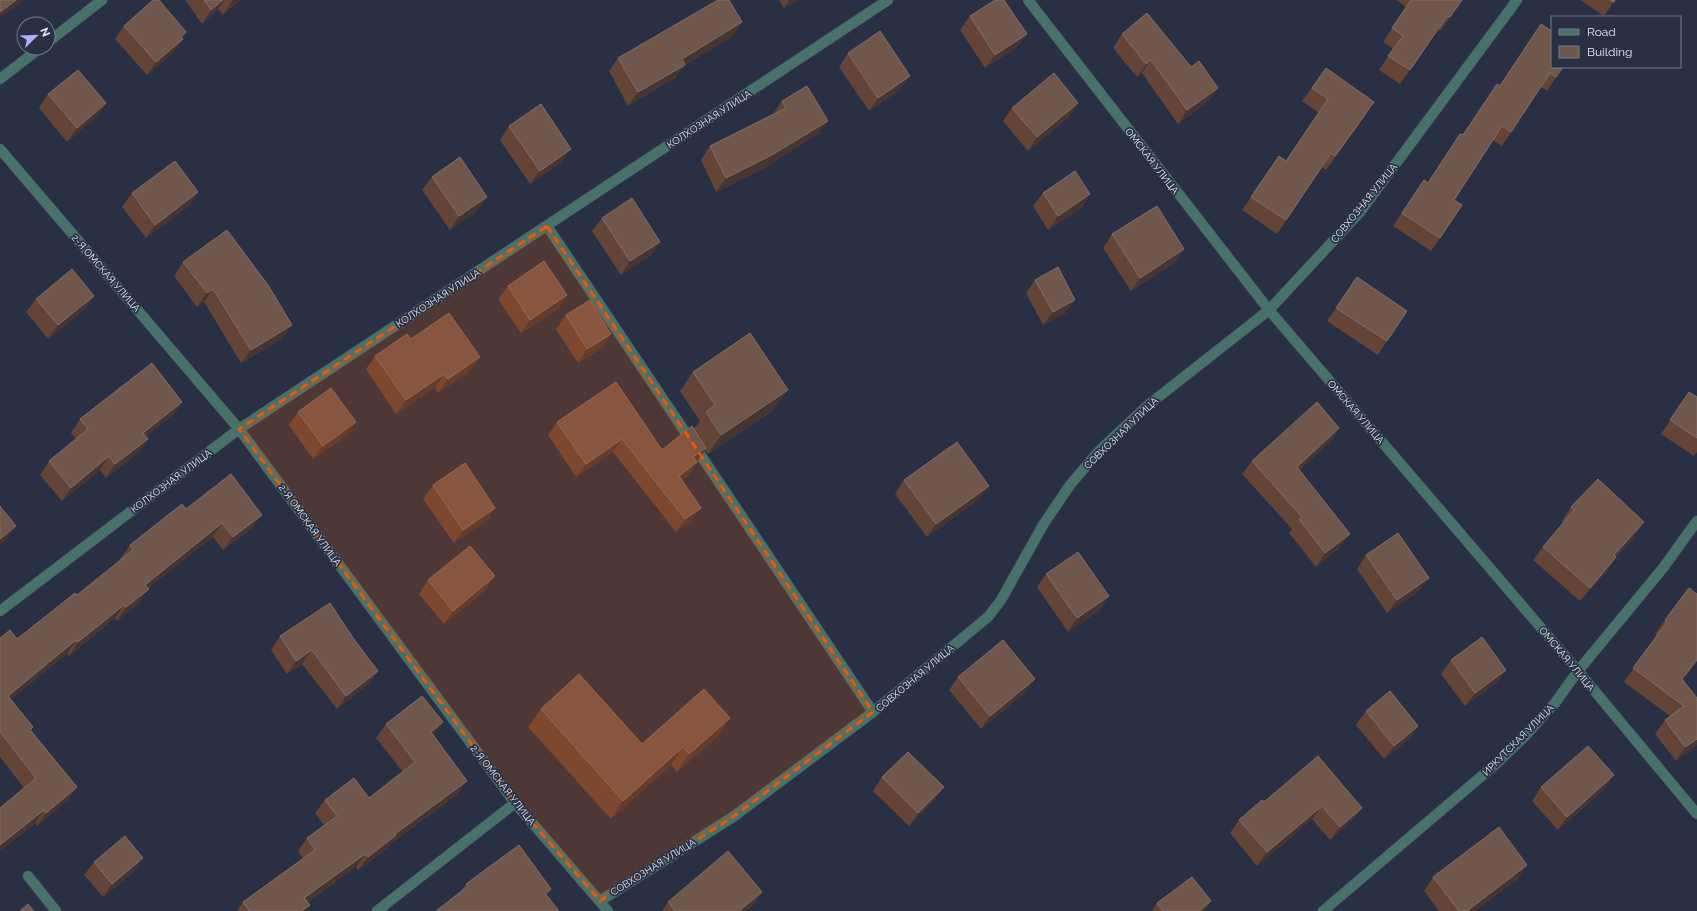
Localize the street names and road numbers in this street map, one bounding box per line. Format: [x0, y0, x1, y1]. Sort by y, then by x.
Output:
street label: КОЛХОЗНАЯ УЛИЦА [665, 88, 753, 150]
street label: ОМСКАЯ УЛИЦА [1123, 126, 1181, 196]
street label: СОВХОЗНАЯ УЛИЦА [1329, 161, 1399, 245]
street label: 2-Я ОМСКАЯ УЛИЦА [69, 232, 143, 314]
street label: КОЛХОЗНАЯ УЛИЦА [394, 267, 482, 329]
street label: ОМСКАЯ УЛИЦА [1326, 378, 1387, 446]
street label: СОВХОЗНАЯ УЛИЦА [1082, 395, 1160, 471]
street label: КОЛХОЗНАЯ УЛИЦА [128, 447, 214, 515]
street label: 2-Я ОМСКАЯ УЛИЦА [277, 482, 344, 568]
street label: ОМСКАЯ УЛИЦА [1537, 625, 1597, 693]
street label: СОВХОЗНАЯ УЛИЦА [874, 642, 956, 714]
street label: ИРКУТСКАЯ УЛИЦА [1480, 702, 1556, 778]
street label: 2-Я ОМСКАЯ УЛИЦА [468, 743, 538, 827]
street label: СОВХОЗНАЯ УЛИЦА [608, 836, 698, 898]

